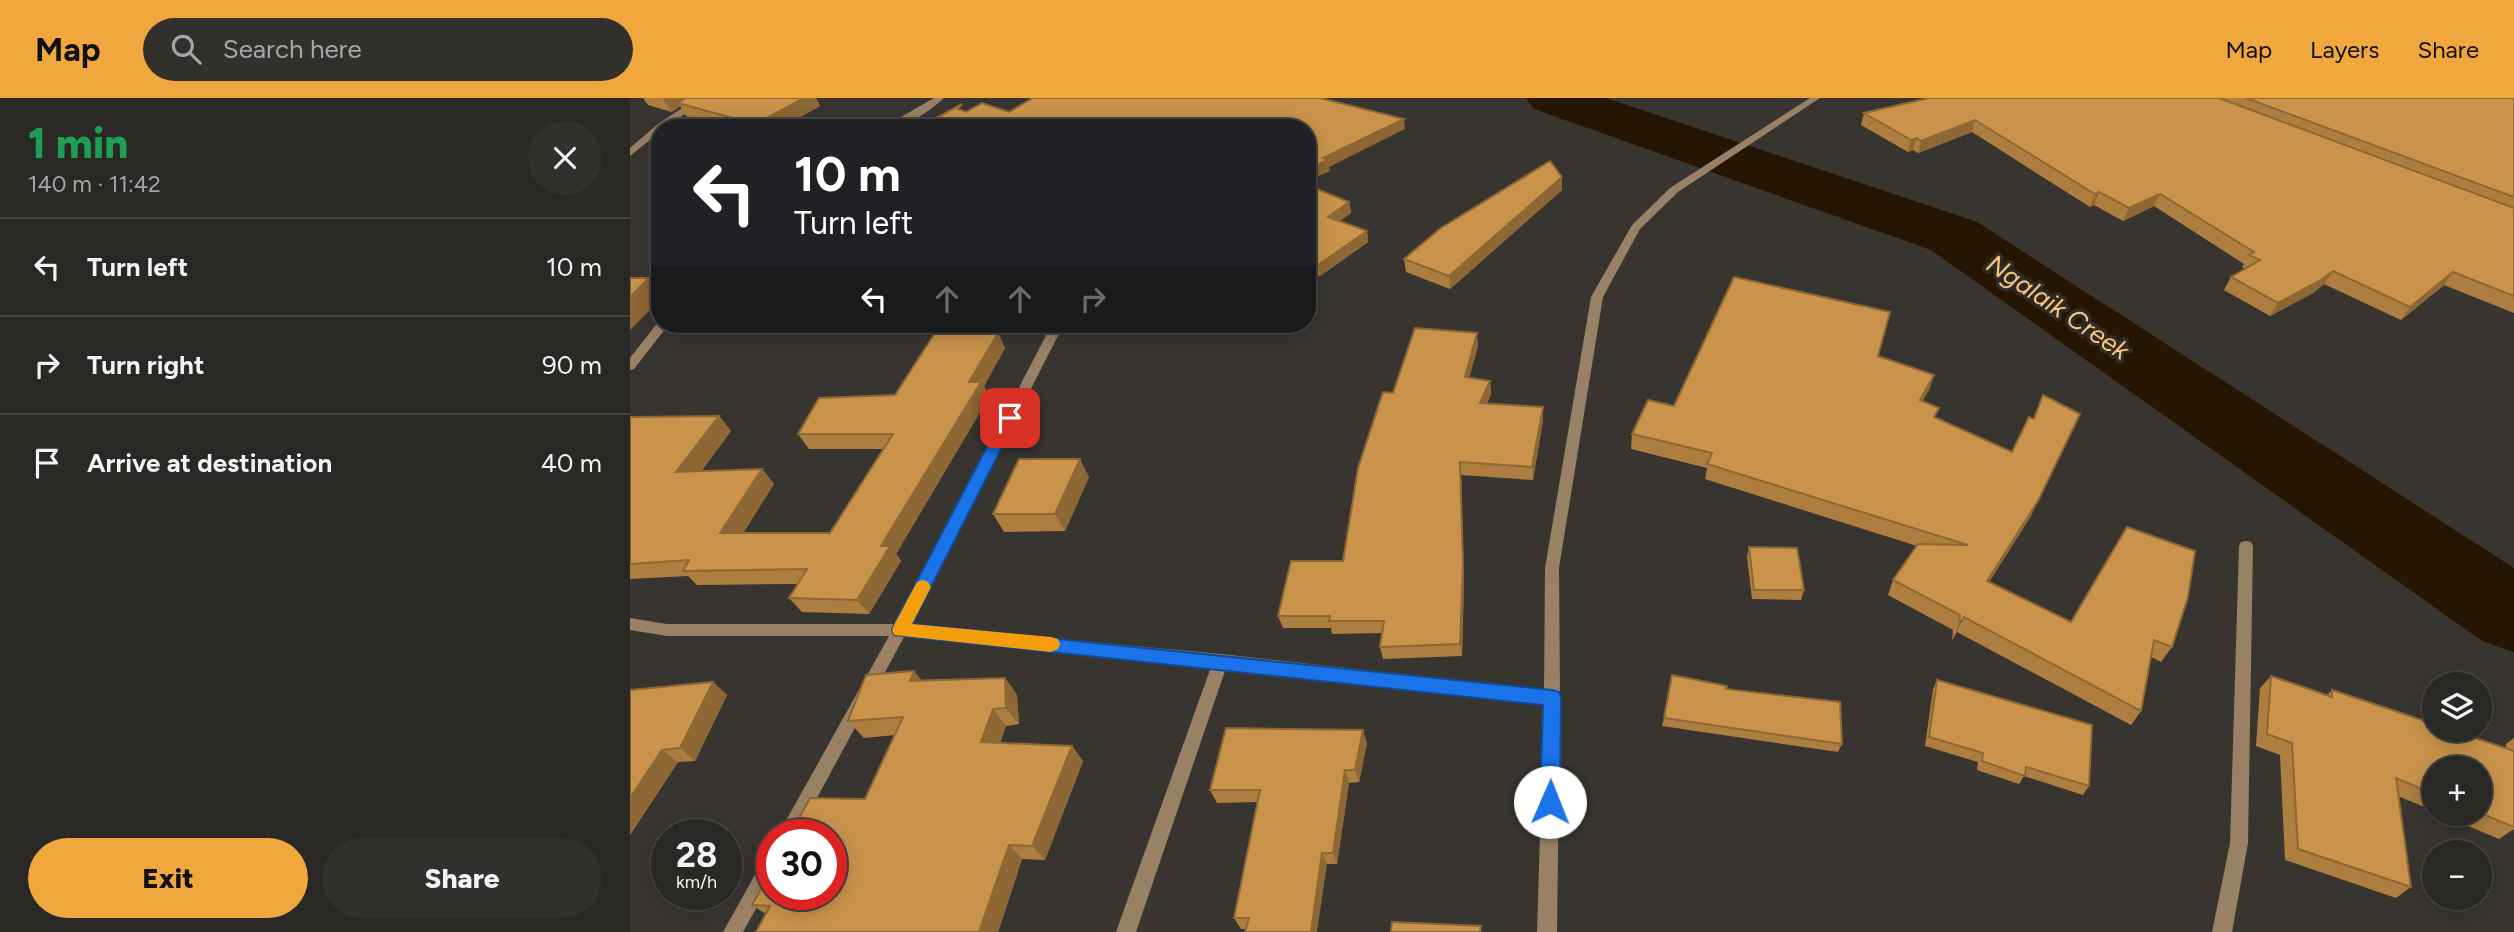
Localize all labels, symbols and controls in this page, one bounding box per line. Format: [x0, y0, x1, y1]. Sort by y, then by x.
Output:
search box [143, 18, 633, 81]
text: Map [35, 30, 101, 69]
icon: search [167, 30, 205, 68]
text: Search here [223, 33, 362, 65]
text: Map [2225, 35, 2272, 64]
text: Layers [2310, 35, 2379, 64]
text: Share [2417, 35, 2479, 64]
text: 1 min [28, 118, 128, 169]
button: close [528, 121, 602, 195]
text: 10 m [794, 144, 901, 203]
icon: left [679, 147, 770, 238]
text: 140 m · 11:42 [28, 170, 161, 198]
text: Turn left [794, 204, 913, 242]
water label: Ngalaik Creek [1980, 247, 2137, 367]
icon: left [28, 248, 66, 286]
text: Turn left [87, 251, 188, 283]
text: 10 m [546, 251, 602, 283]
icon: left [855, 280, 893, 318]
icon: ahead [928, 280, 966, 318]
icon: ahead [1001, 280, 1039, 318]
icon: right [1074, 280, 1112, 318]
icon: right [28, 346, 66, 384]
text: Turn right [87, 349, 204, 381]
text: 90 m [542, 349, 602, 381]
pin [980, 388, 1040, 448]
icon: arrive [991, 399, 1029, 437]
icon: arrive [28, 444, 66, 482]
text: Arrive at destination [87, 447, 332, 479]
text: 40 m [541, 447, 602, 479]
map controls [2422, 672, 2492, 910]
button: layers [2422, 672, 2492, 742]
button: + [2422, 756, 2492, 826]
position arrow [1513, 765, 1587, 839]
speed limit sign: 30 [756, 819, 847, 910]
text: 28 [676, 834, 717, 876]
button: Exit [28, 838, 308, 918]
button: Share [322, 838, 602, 918]
button: − [2422, 840, 2492, 910]
text: km/h [676, 871, 717, 893]

